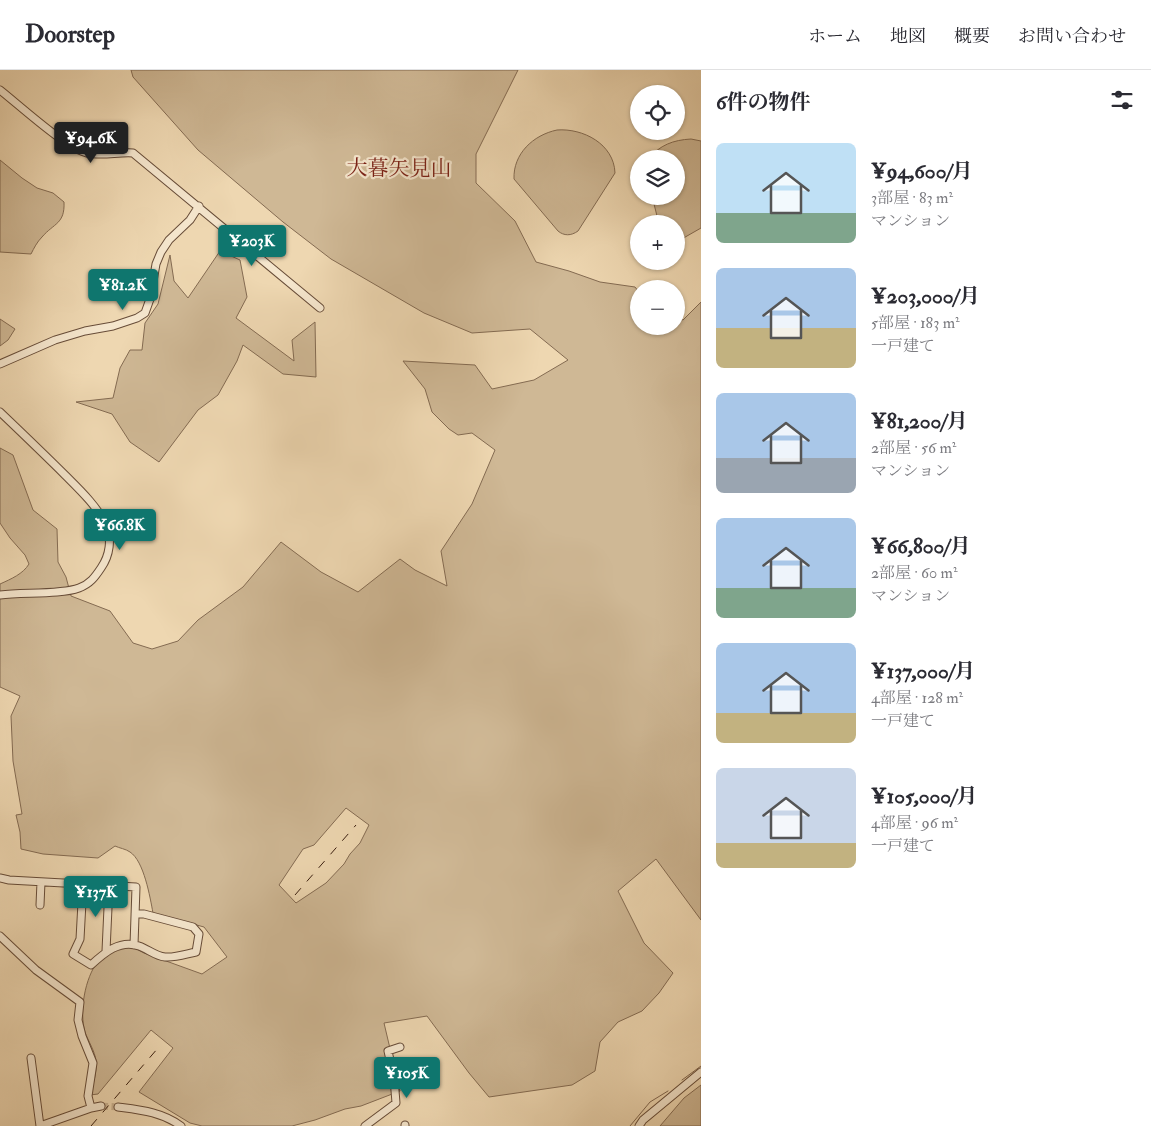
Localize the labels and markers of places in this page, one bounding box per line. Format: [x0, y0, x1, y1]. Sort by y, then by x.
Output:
pin: ¥94.6K [50, 122, 132, 164]
pin: ¥203K [217, 224, 287, 267]
pin: ¥81.2K [82, 268, 164, 311]
pin: ¥66.8K [79, 508, 161, 551]
pin: ¥137K [61, 876, 131, 918]
pin: ¥105K [372, 1056, 442, 1099]

